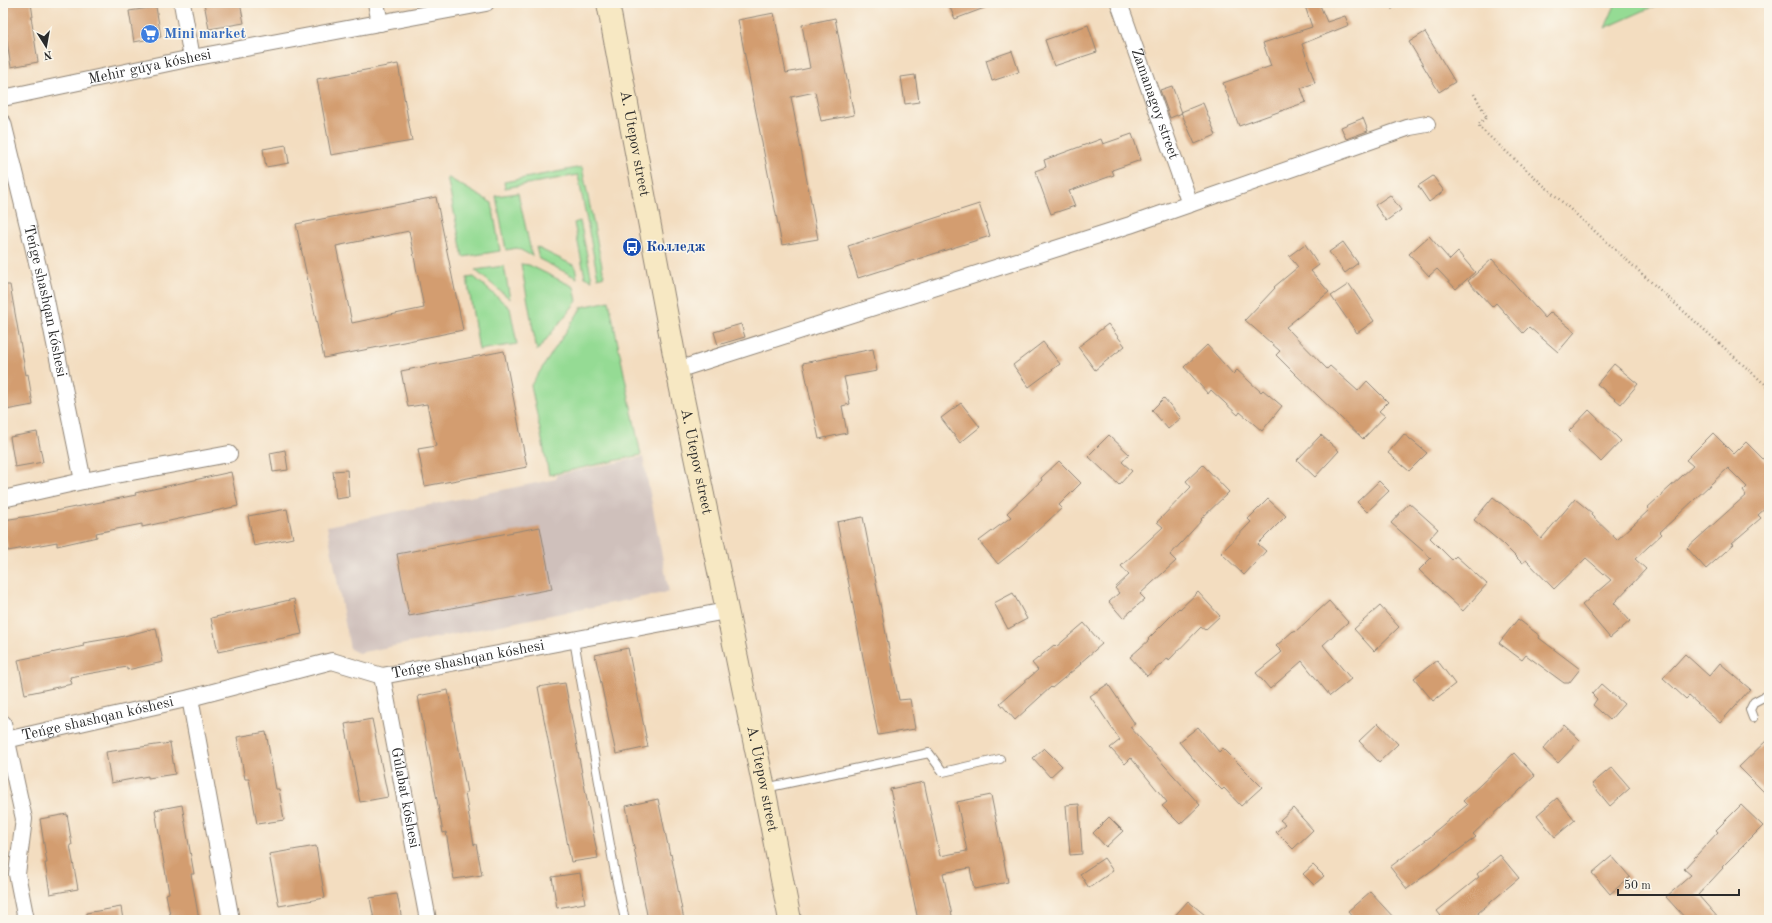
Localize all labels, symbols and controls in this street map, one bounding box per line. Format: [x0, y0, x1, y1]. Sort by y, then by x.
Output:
supermarket icon: Mini market [139, 23, 161, 45]
north arrow [26, 26, 66, 66]
place label: Mini market [164, 27, 246, 42]
street label: Zamanagoy street [1128, 46, 1181, 161]
street label: Mehir gúyа kóshesi [87, 47, 212, 87]
text: N [42, 48, 53, 61]
street label: A. Utepov street [617, 89, 652, 198]
street label: Teńge shashqan kóshesi [21, 223, 69, 378]
bus stop icon: Колледж [621, 236, 643, 258]
place label: Колледж [646, 240, 706, 255]
street label: A. Utepov street [678, 407, 714, 516]
street label: Teńge shashqan kóshesi [390, 638, 546, 682]
street label: Teńge shashqan kóshesi [20, 694, 175, 744]
street label: A. Utepov street [744, 725, 780, 833]
street label: Gúlabat kóshesi [388, 746, 422, 850]
scale bar [1618, 871, 1739, 897]
text: 50 m [1624, 879, 1651, 892]

